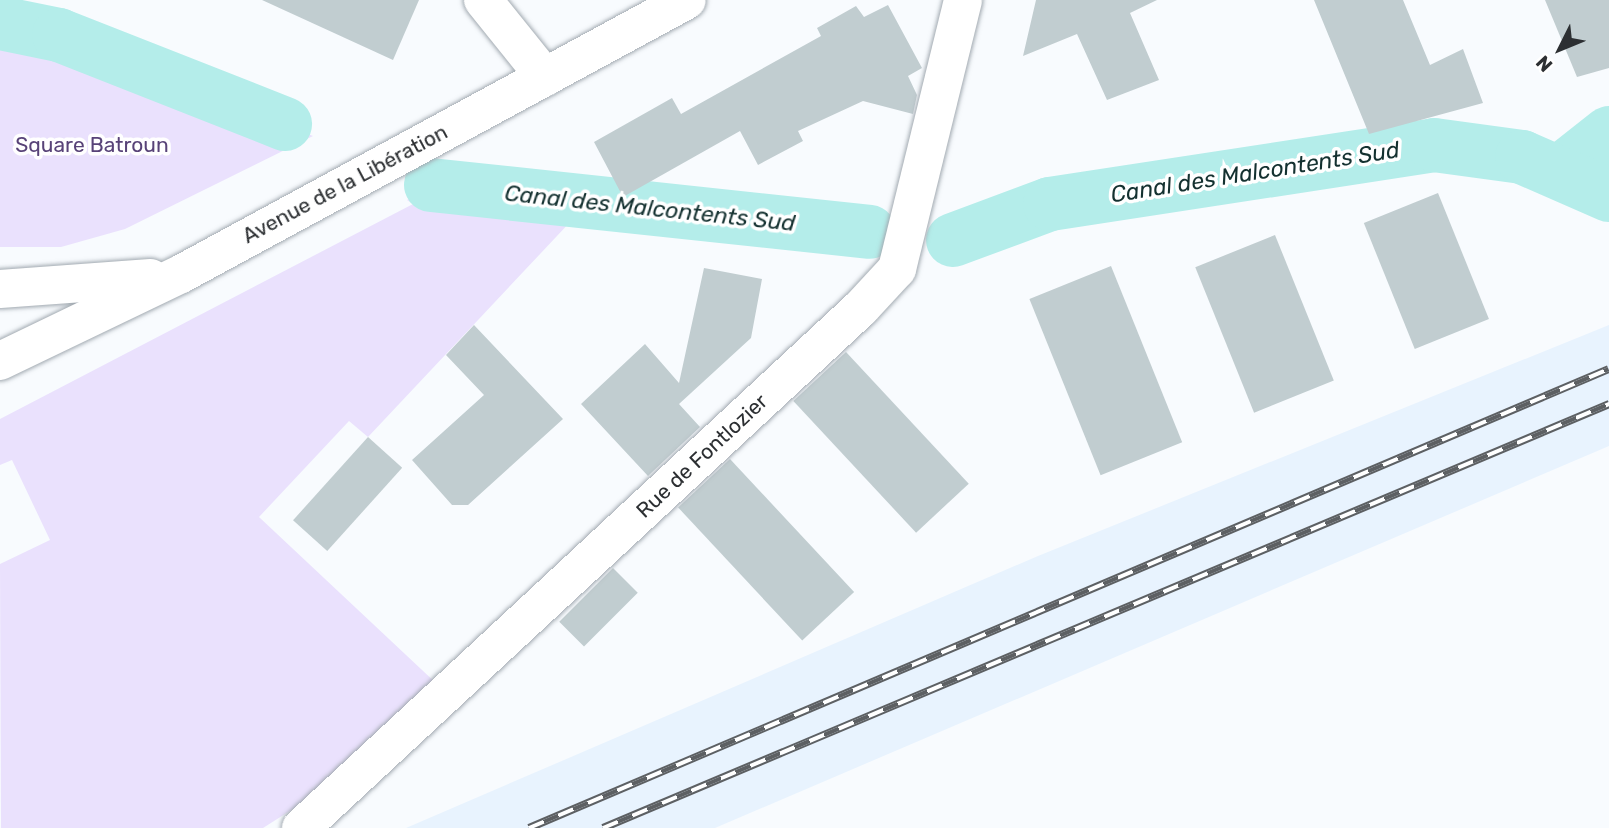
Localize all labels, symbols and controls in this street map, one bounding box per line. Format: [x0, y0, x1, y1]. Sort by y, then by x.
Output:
north arrow [1525, 14, 1595, 84]
text: N [1531, 51, 1557, 77]
street label: Avenue de la Libération [238, 119, 452, 249]
park label: Square Batroun [15, 132, 169, 158]
water label: Canal des Malcontents Sud [1109, 136, 1401, 208]
water label: Canal des Malcontents Sud [503, 179, 797, 237]
street label: Rue de Fontlozier [631, 389, 773, 523]

